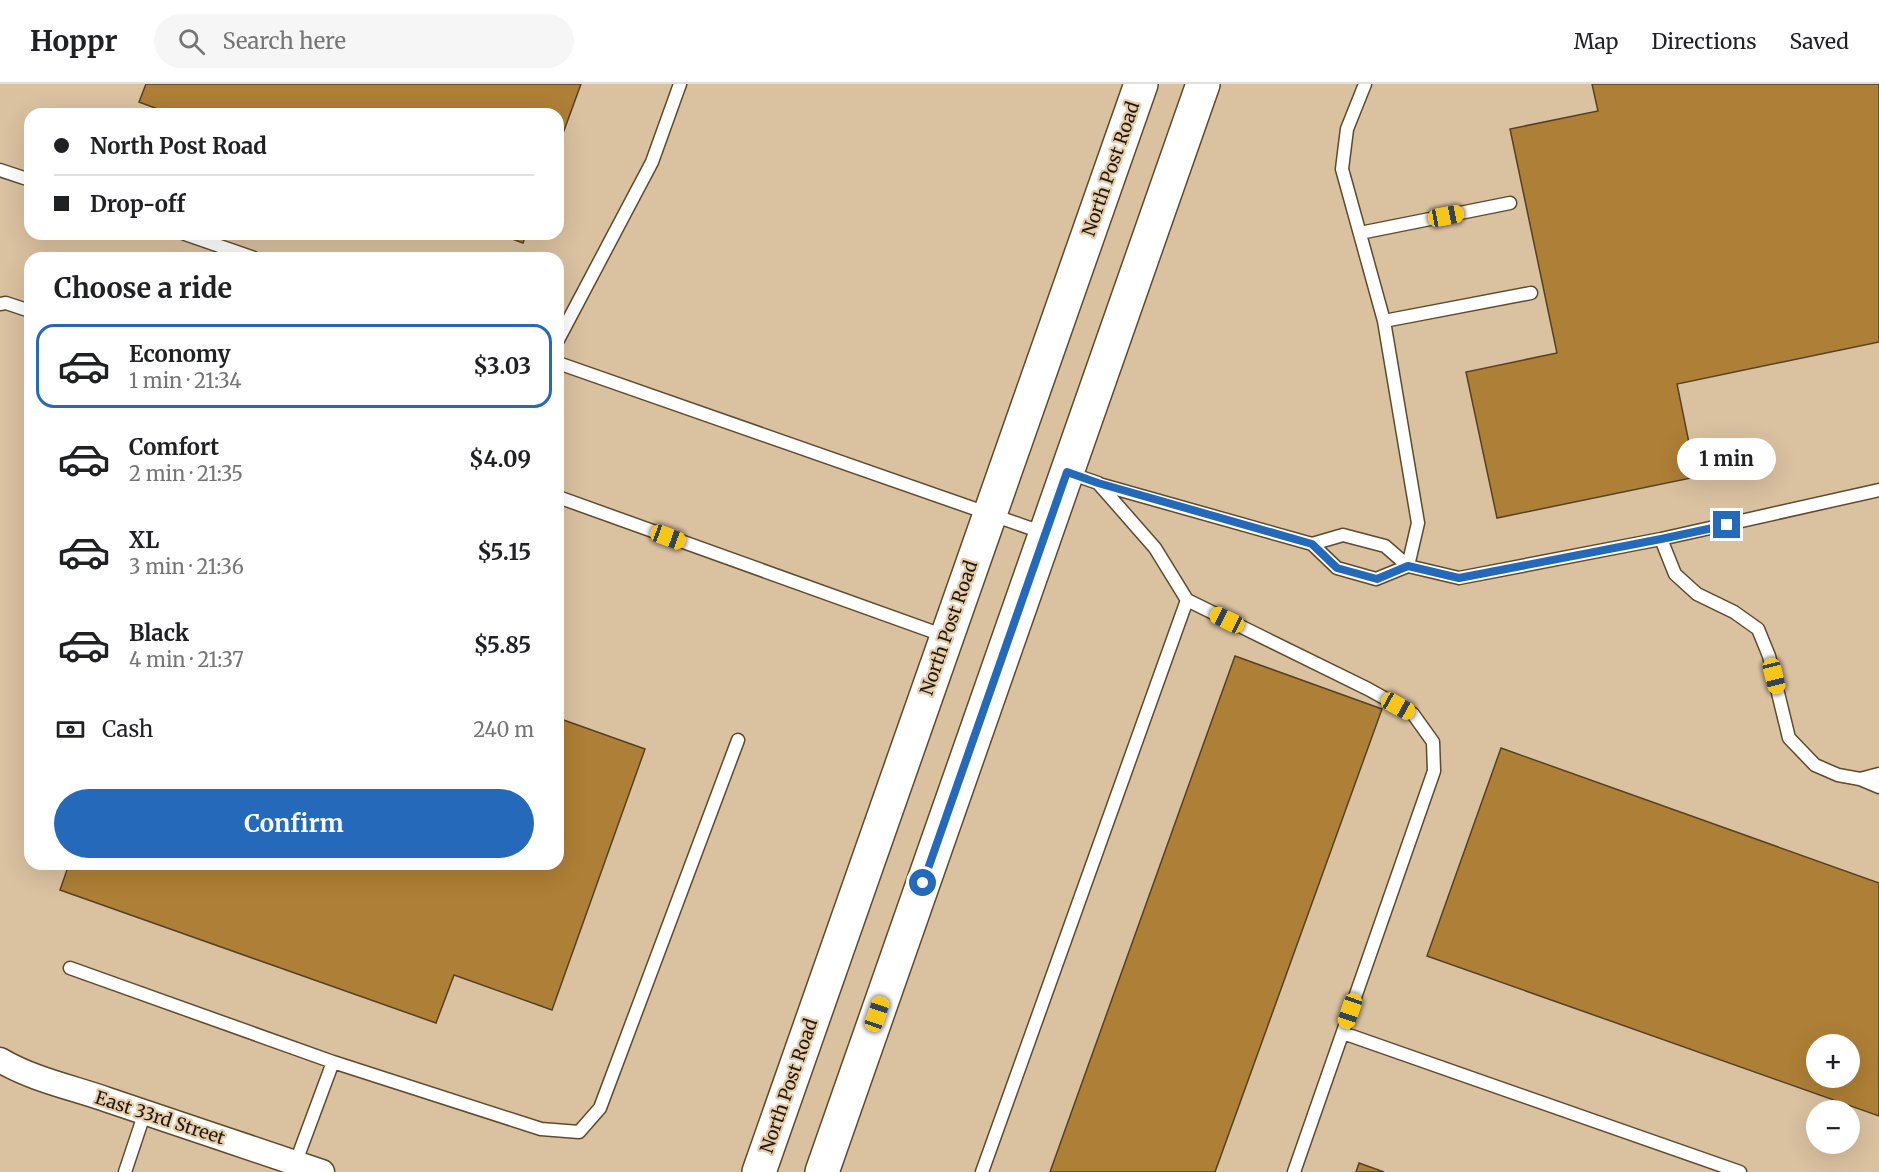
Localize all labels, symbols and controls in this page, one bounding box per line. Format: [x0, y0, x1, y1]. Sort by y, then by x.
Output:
search box [154, 14, 574, 68]
text: Hoppr [30, 23, 118, 59]
icon: search [175, 25, 208, 58]
text: Search here [223, 27, 346, 55]
text: Map [1574, 28, 1618, 55]
text: Directions [1651, 28, 1756, 55]
text: Saved [1789, 28, 1849, 55]
street label: North Post Road [1077, 98, 1144, 239]
text: North Post Road [90, 132, 267, 160]
text: Drop-off [90, 190, 185, 218]
car [1427, 204, 1465, 228]
text: Choose a ride [54, 271, 232, 305]
icon: car [57, 339, 111, 393]
text: Economy [129, 340, 230, 368]
text: $3.03 [473, 352, 531, 380]
text: 1 min · 21:34 [129, 368, 242, 393]
icon: car [57, 432, 111, 486]
text: Comfort [129, 433, 219, 461]
callout: 1 min [1678, 438, 1776, 480]
text: $4.09 [469, 445, 531, 473]
text: 1 min [1699, 446, 1754, 471]
text: 2 min · 21:35 [129, 461, 243, 486]
route end [1713, 511, 1740, 538]
car [648, 522, 688, 552]
icon: car [57, 525, 111, 579]
text: XL [129, 526, 159, 554]
text: $5.15 [477, 538, 531, 566]
text: 3 min · 21:36 [129, 554, 244, 579]
street label: North Post Road [915, 557, 982, 698]
car [1207, 604, 1247, 636]
icon: car [57, 618, 111, 672]
text: Black [129, 619, 189, 647]
text: $5.85 [474, 631, 531, 659]
text: 4 min · 21:37 [129, 647, 244, 672]
car [1761, 656, 1787, 696]
car [1378, 689, 1418, 723]
icon: cash [54, 713, 87, 746]
text: Cash [102, 715, 153, 743]
text: 240 m [473, 717, 534, 742]
button: Confirm [54, 789, 534, 858]
route start [909, 869, 936, 896]
car [1336, 991, 1364, 1031]
car [863, 994, 891, 1034]
street label: North Post Road [755, 1015, 822, 1156]
map controls [1806, 1034, 1860, 1154]
button: + [1806, 1034, 1860, 1088]
street label: East 33rd Street [92, 1086, 228, 1149]
button: − [1806, 1100, 1860, 1154]

